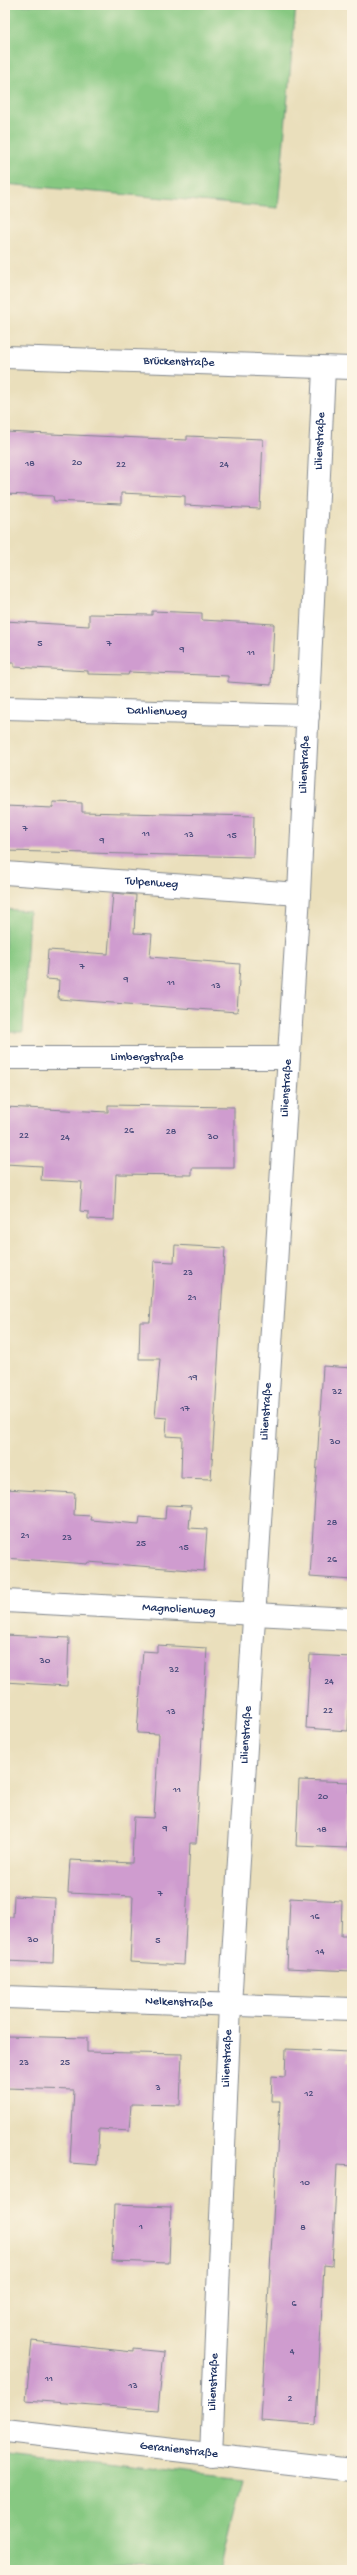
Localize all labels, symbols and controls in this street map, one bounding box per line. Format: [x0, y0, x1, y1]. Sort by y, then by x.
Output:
street label: Brückenstraße [142, 354, 215, 371]
street label: Lilienstraße [312, 411, 329, 470]
house number: 20 [72, 457, 83, 469]
house number: 18 [24, 458, 35, 470]
house number: 22 [116, 459, 126, 471]
house number: 24 [219, 459, 229, 471]
house number: 5 [37, 638, 43, 650]
house number: 7 [105, 638, 112, 650]
house number: 9 [178, 644, 185, 656]
house number: 11 [246, 647, 255, 659]
street label: Dahlienweg [126, 704, 188, 720]
street label: Lilienstraße [297, 735, 314, 794]
house number: 7 [21, 823, 28, 835]
house number: 11 [141, 828, 150, 840]
house number: 13 [183, 829, 194, 841]
house number: 15 [226, 830, 237, 842]
house number: 9 [98, 835, 105, 847]
street label: Tulpenweg [124, 875, 179, 892]
house number: 7 [78, 961, 85, 973]
house number: 9 [122, 974, 129, 986]
house number: 11 [166, 977, 175, 989]
house number: 13 [210, 980, 221, 992]
street label: Limbergstraße [111, 1051, 184, 1065]
street label: Lilienstraße [278, 1058, 296, 1118]
house number: 26 [124, 1125, 135, 1137]
house number: 28 [166, 1126, 177, 1138]
house number: 22 [19, 1130, 29, 1142]
house number: 30 [207, 1131, 219, 1143]
house number: 24 [60, 1132, 70, 1144]
house number: 23 [183, 1267, 193, 1279]
house number: 21 [188, 1292, 196, 1304]
house number: 19 [187, 1372, 198, 1384]
street label: Lilienstraße [258, 1381, 276, 1441]
house number: 32 [331, 1386, 342, 1398]
house number: 17 [179, 1403, 190, 1415]
house number: 30 [329, 1436, 341, 1448]
house number: 28 [327, 1517, 338, 1529]
house number: 21 [21, 1530, 29, 1542]
house number: 23 [62, 1532, 72, 1544]
house number: 25 [136, 1538, 146, 1550]
house number: 15 [178, 1542, 189, 1554]
house number: 26 [327, 1554, 338, 1566]
street label: Magnolienweg [142, 1601, 216, 1619]
house number: 30 [39, 1655, 51, 1667]
house number: 32 [168, 1664, 179, 1676]
house number: 24 [324, 1676, 334, 1688]
street label: Lilienstraße [238, 1705, 256, 1764]
house number: 22 [323, 1705, 333, 1717]
house number: 13 [165, 1706, 176, 1718]
house number: 11 [172, 1784, 181, 1796]
house number: 20 [318, 1791, 329, 1803]
house number: 9 [161, 1823, 168, 1835]
house number: 18 [316, 1824, 327, 1836]
house number: 7 [156, 1888, 163, 1900]
house number: 16 [309, 1911, 320, 1923]
house number: 30 [27, 1934, 39, 1946]
house number: 5 [155, 1935, 161, 1947]
house number: 14 [315, 1946, 325, 1958]
street label: Nelkenstraße [145, 1995, 214, 2011]
street label: Lilienstraße [220, 2028, 236, 2088]
house number: 23 [19, 2057, 29, 2069]
house number: 25 [60, 2057, 70, 2069]
house number: 3 [154, 2082, 161, 2094]
house number: 12 [304, 2088, 314, 2100]
house number: 10 [299, 2177, 310, 2189]
house number: 1 [138, 2221, 143, 2233]
house number: 8 [300, 2222, 306, 2234]
house number: 6 [291, 2298, 297, 2310]
house number: 4 [290, 2346, 295, 2358]
street label: Lilienstraße [206, 2352, 222, 2411]
house number: 11 [44, 2373, 53, 2385]
house number: 13 [127, 2380, 138, 2392]
house number: 2 [288, 2393, 293, 2405]
street label: Geranienstraße [139, 2439, 220, 2462]

